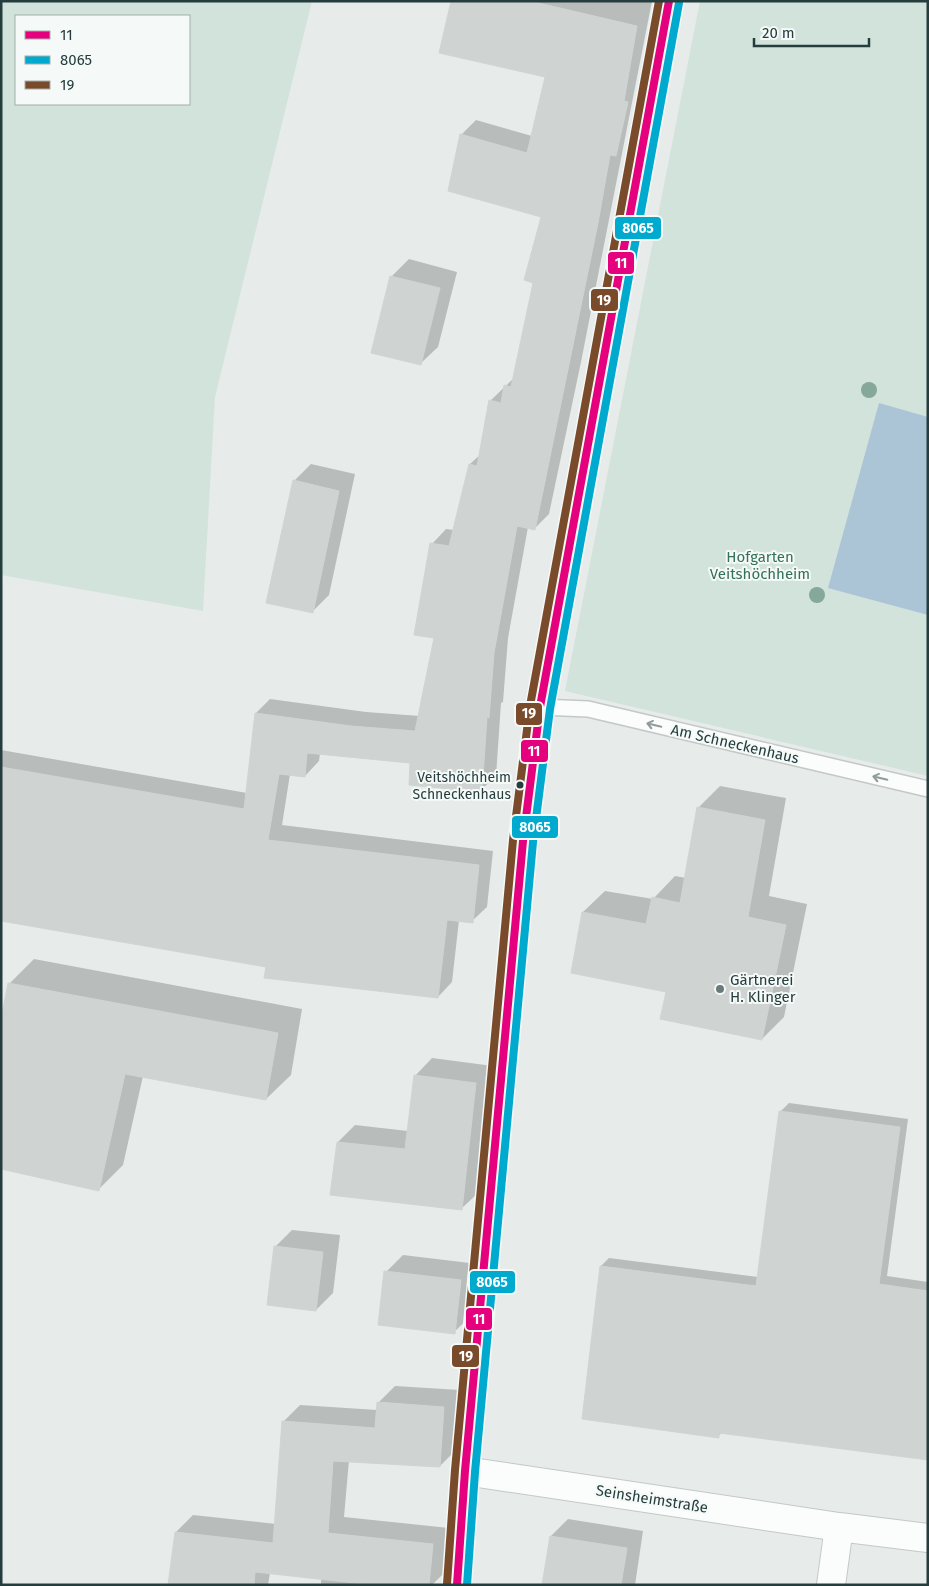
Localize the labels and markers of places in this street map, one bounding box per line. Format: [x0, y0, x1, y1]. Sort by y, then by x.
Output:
place label: Veitshöchheim Schneckenhaus [413, 769, 511, 803]
marker: Veitshöchheim Schneckenhaus [515, 780, 525, 790]
place label: Gärtnerei H. Klinger [730, 971, 796, 1006]
marker: Gärtnerei H. Klinger [714, 983, 726, 995]

